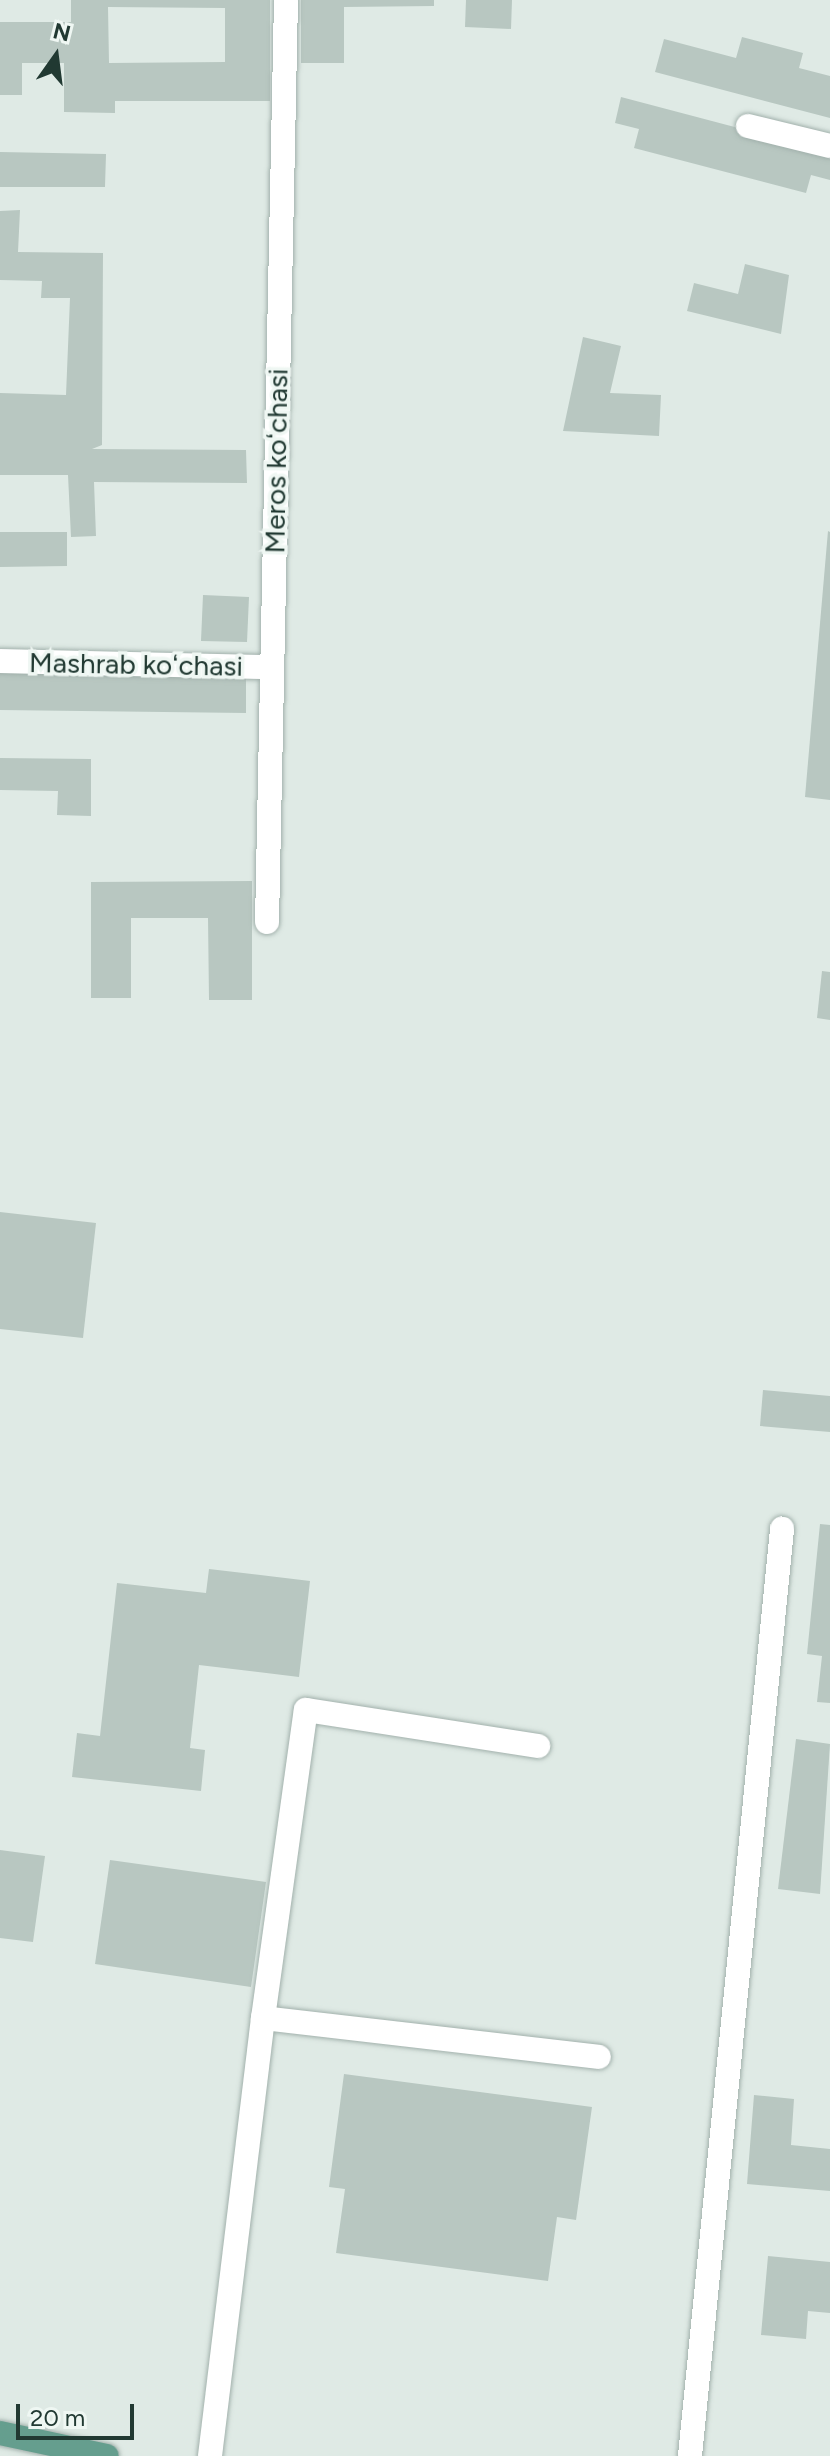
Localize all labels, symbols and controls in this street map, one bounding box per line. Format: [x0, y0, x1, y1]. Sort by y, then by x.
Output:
north arrow [16, 16, 96, 96]
text: N [50, 17, 73, 47]
street label: Meros koʻchasi [258, 368, 294, 554]
street label: Mashrab koʻchasi [29, 645, 243, 683]
scale bar [20, 2388, 138, 2438]
text: 20 m [30, 2403, 85, 2432]

